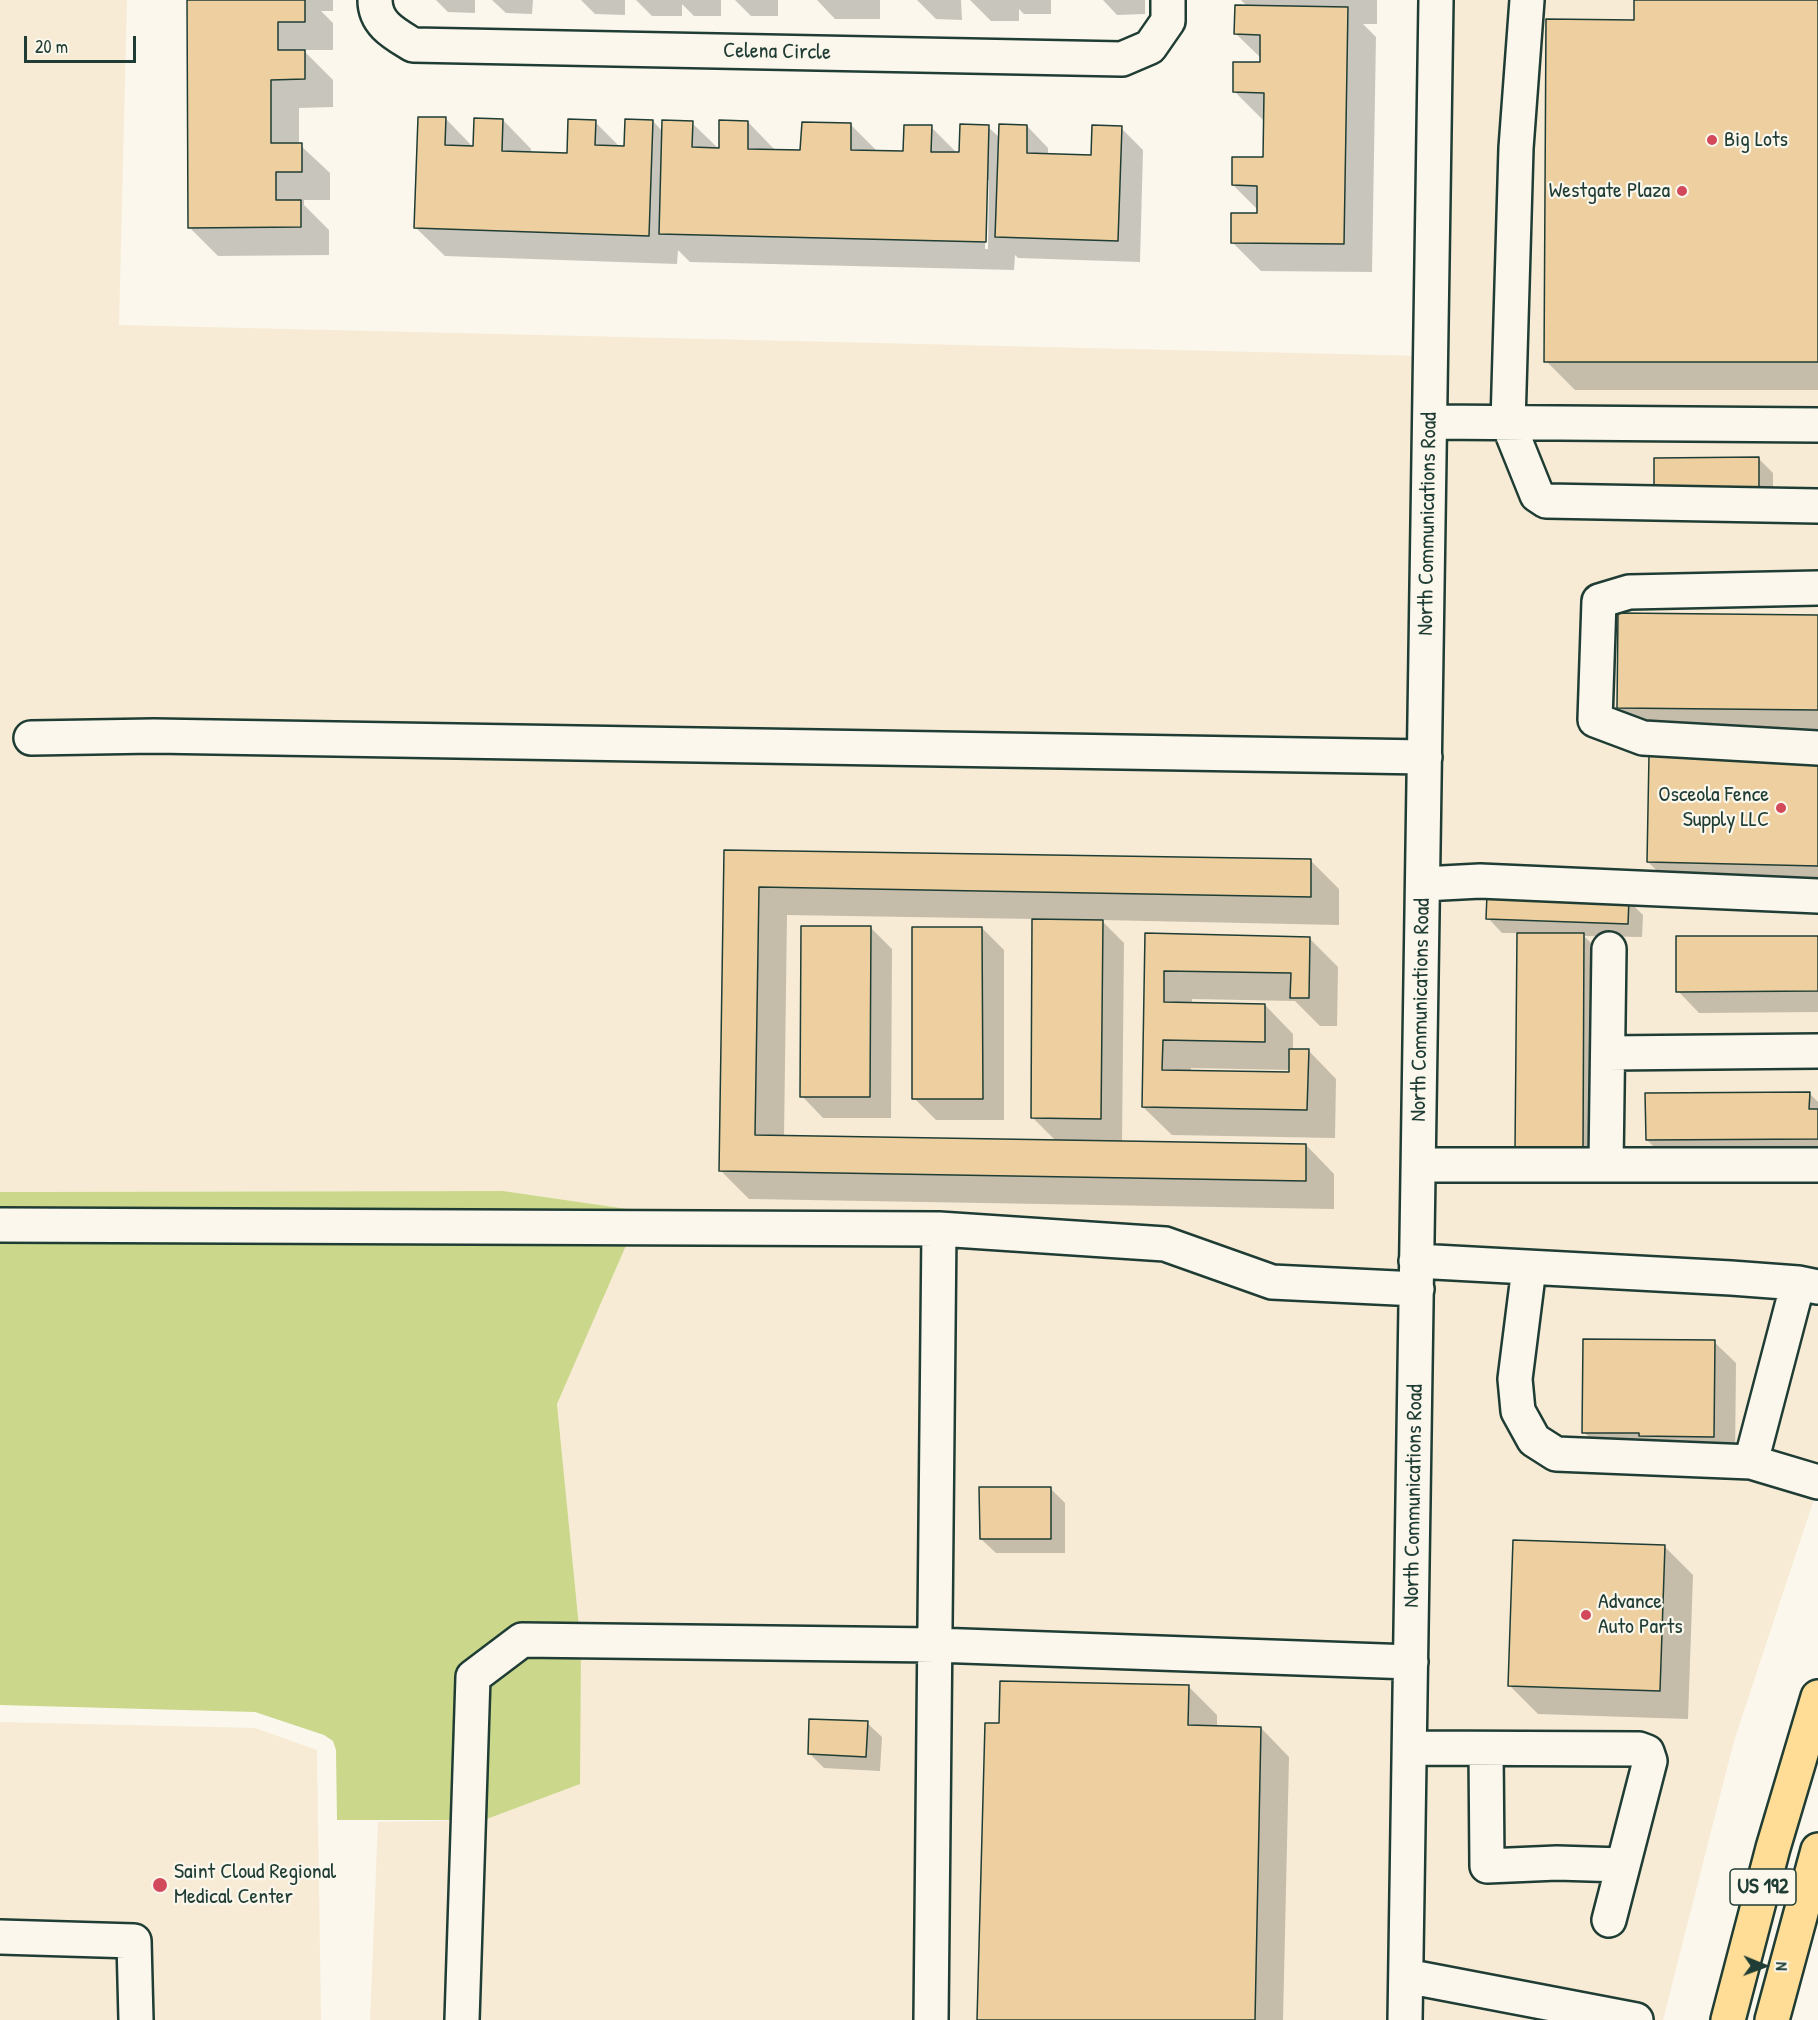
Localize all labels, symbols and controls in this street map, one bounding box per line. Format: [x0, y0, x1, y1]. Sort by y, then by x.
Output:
scale bar [27, 24, 140, 62]
text: 20 m [35, 34, 68, 59]
street label: Celena Circle [723, 38, 831, 66]
place label: Big Lots [1724, 127, 1788, 153]
marker: Big Lots [1705, 133, 1719, 147]
place label: Westgate Plaza [1549, 178, 1670, 204]
marker: Westgate Plaza [1675, 184, 1689, 198]
street label: North Communications Road [1413, 412, 1443, 636]
place label: Osceola Fence Supply LLC [1658, 782, 1769, 834]
marker: Osceola Fence Supply LLC [1774, 801, 1788, 815]
street label: North Communications Road [1406, 898, 1436, 1122]
street label: North Communications Road [1399, 1384, 1429, 1608]
place label: Advance Auto Parts [1598, 1589, 1683, 1640]
marker: Advance Auto Parts [1579, 1608, 1593, 1622]
place label: Saint Cloud Regional Medical Center [174, 1859, 336, 1910]
road number: US 192 [1730, 1869, 1796, 1905]
marker: Saint Cloud Regional Medical Center [151, 1876, 169, 1894]
north arrow [1734, 1936, 1794, 1996]
text: N [1771, 1962, 1793, 1971]

